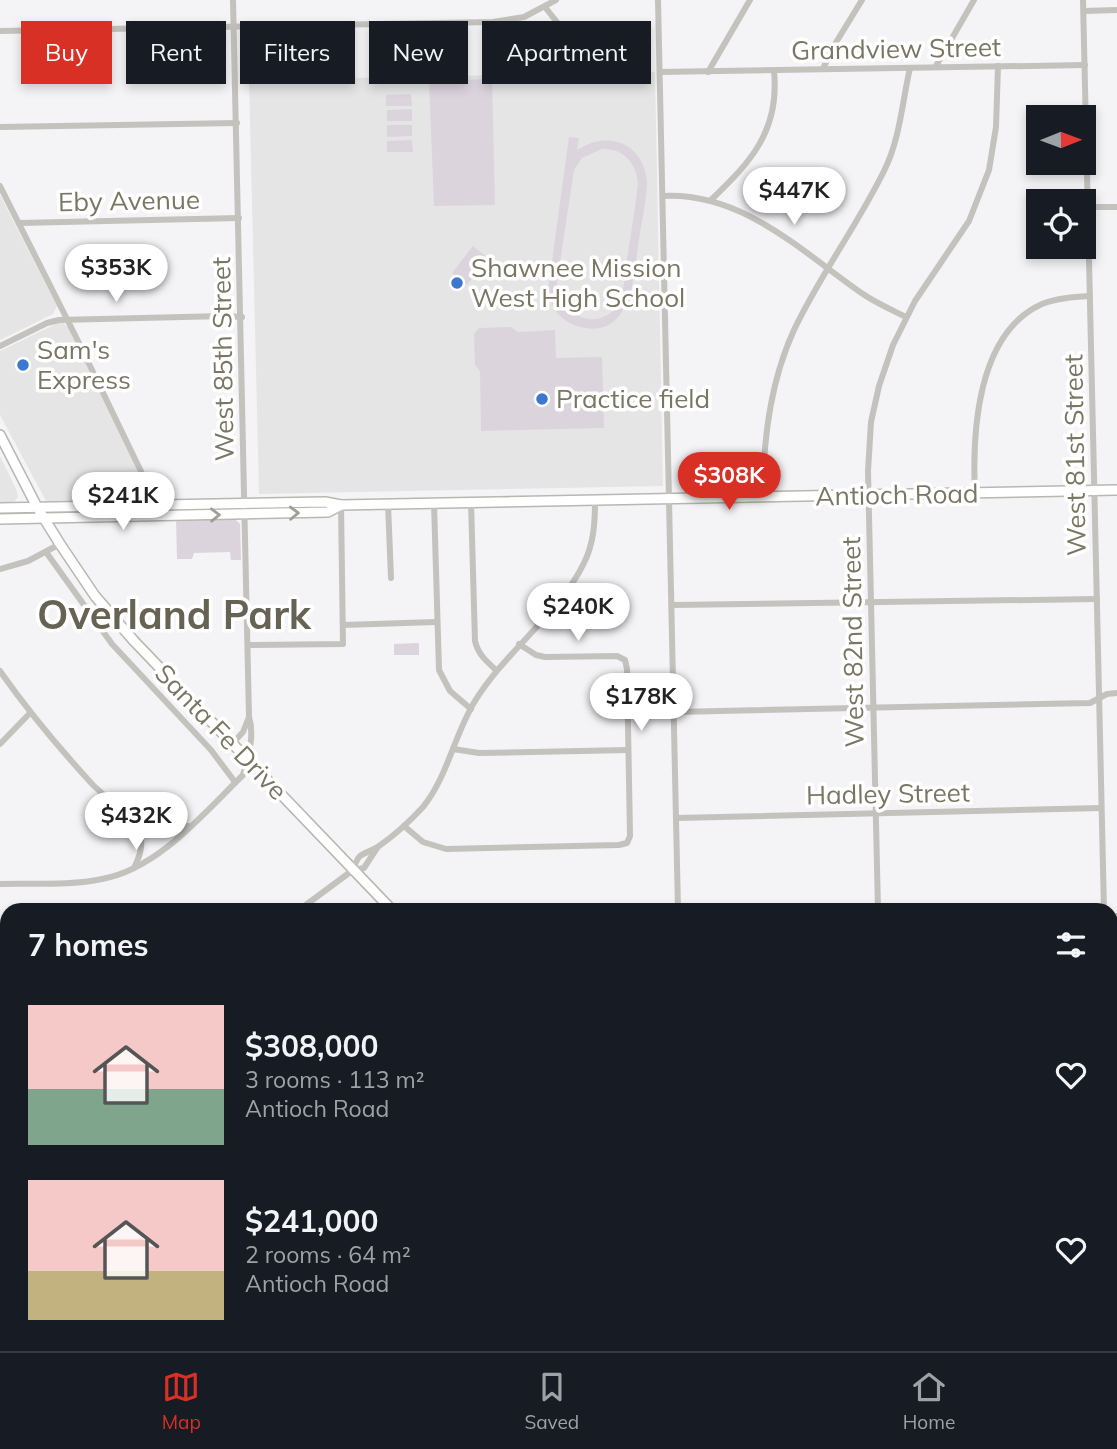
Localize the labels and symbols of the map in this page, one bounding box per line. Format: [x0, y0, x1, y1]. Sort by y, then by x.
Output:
street label: Grandview Street [791, 30, 1001, 67]
north arrow [1026, 105, 1096, 175]
pin: $447K [745, 168, 843, 227]
street label: Eby Avenue [58, 183, 200, 218]
pin: $353K [67, 244, 165, 304]
place label: Shawnee Mission West High School [471, 251, 685, 314]
street label: West 85th Street [204, 257, 241, 461]
marker: Shawnee Mission West High School [449, 275, 465, 291]
place label: Sam's Express [37, 333, 131, 396]
street label: West 81st Street [1056, 354, 1093, 556]
marker: Sam's Express [15, 357, 31, 373]
place label: Practice field [556, 382, 710, 415]
marker: Practice field [534, 391, 550, 407]
pin: $308K [680, 452, 778, 512]
pin: $241K [74, 472, 172, 532]
street label: Antioch Road [815, 477, 979, 512]
one-way arrow [289, 505, 300, 521]
one-way arrow [210, 508, 221, 523]
street label: West 82nd Street [834, 536, 871, 748]
pin: $240K [529, 584, 627, 643]
district label: Overland Park [37, 589, 312, 639]
street label: Santa Fe Drive [148, 657, 294, 807]
pin: $178K [592, 674, 690, 733]
street label: Hadley Street [806, 776, 970, 811]
pin: $432K [87, 792, 185, 852]

